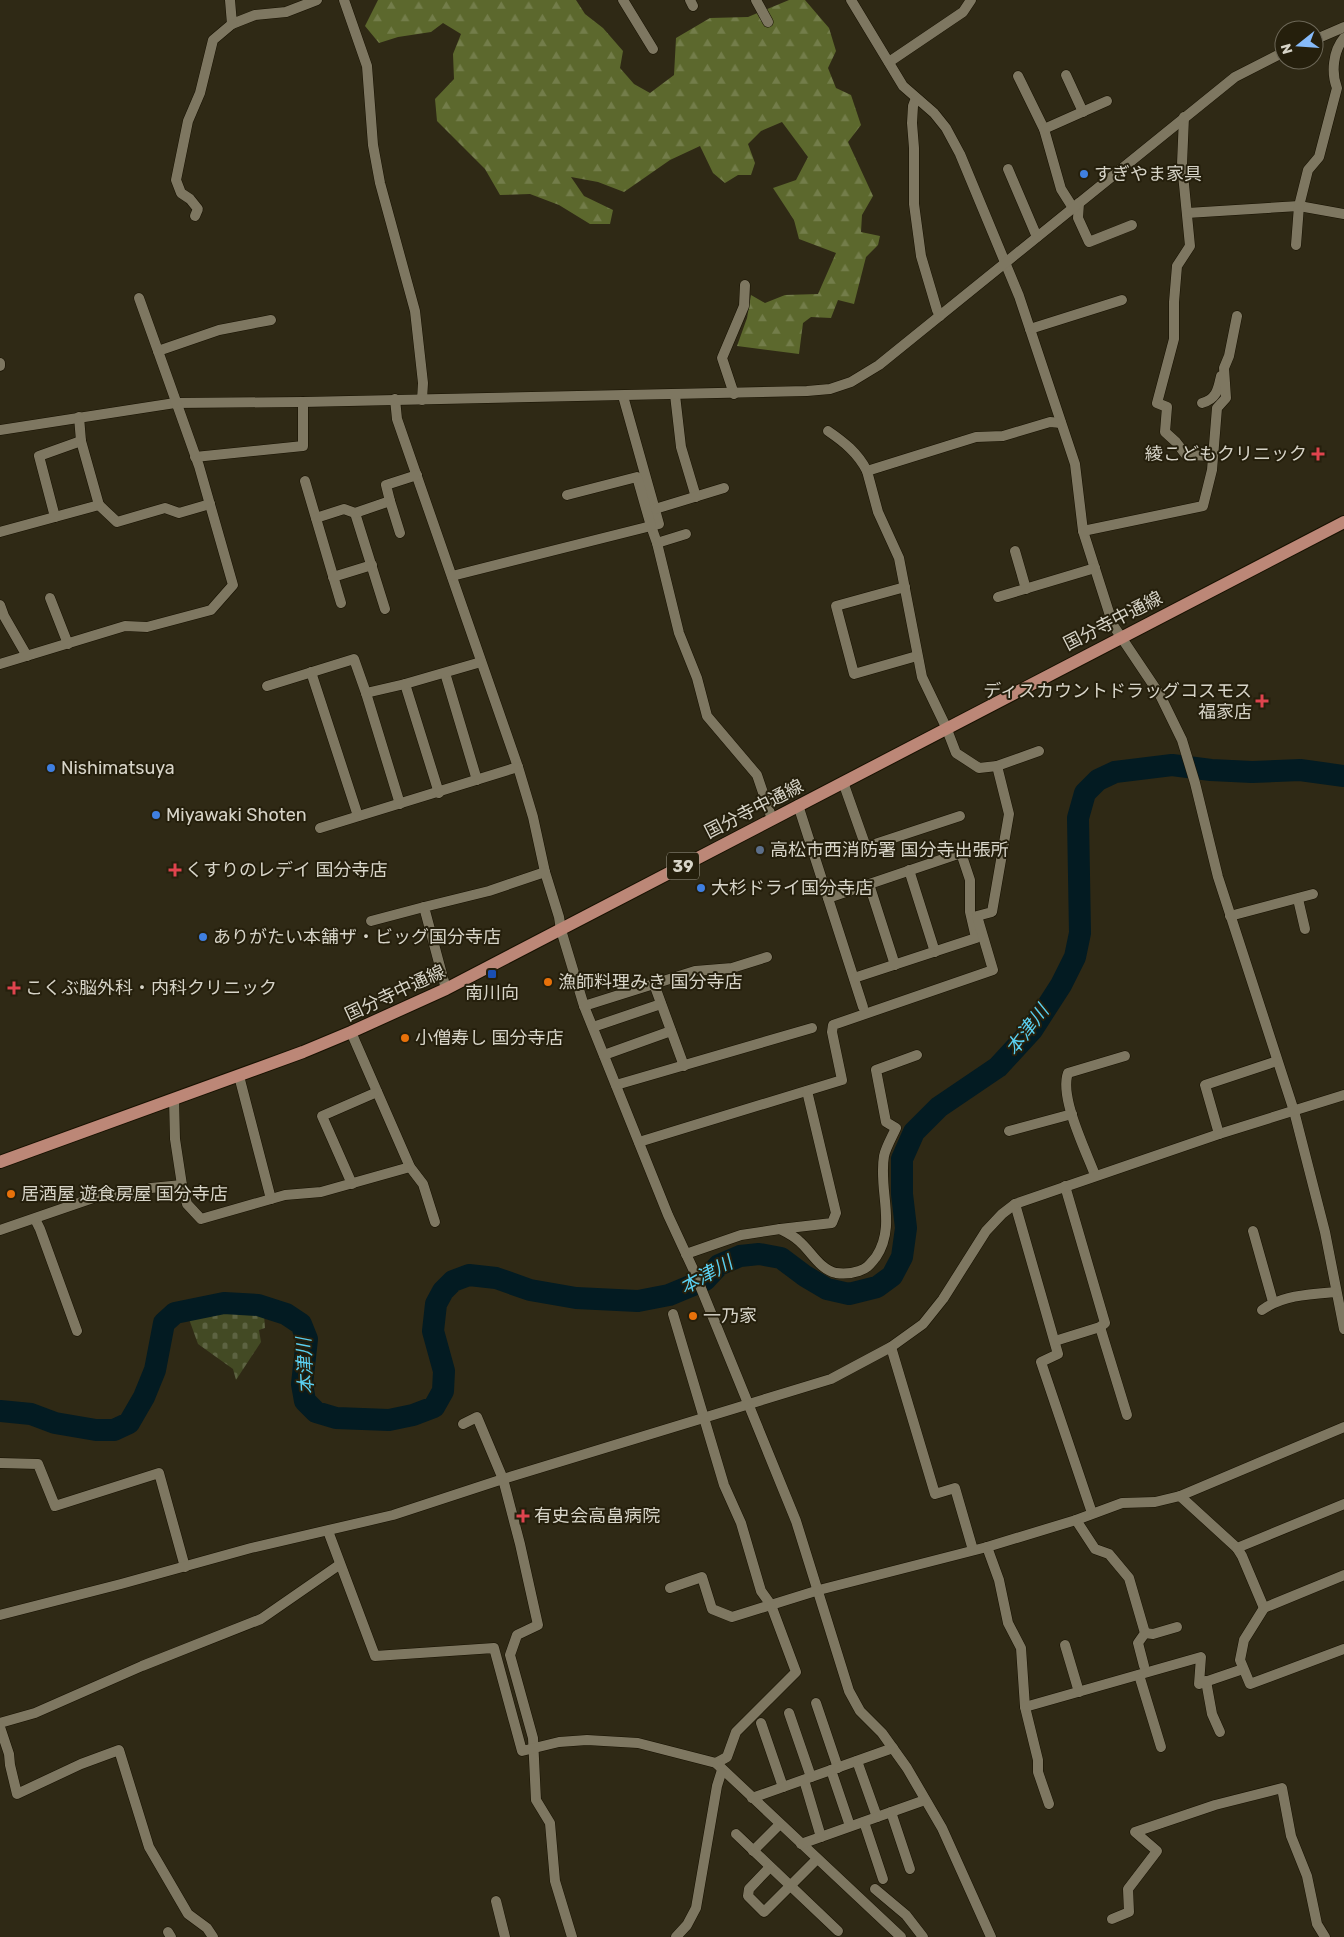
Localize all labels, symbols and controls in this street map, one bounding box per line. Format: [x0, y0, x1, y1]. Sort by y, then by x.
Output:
north arrow [1274, 20, 1324, 70]
text: N [1277, 41, 1297, 56]
place label: すぎやま家具 [1094, 163, 1202, 185]
marker: すぎやま家具 [1078, 168, 1090, 180]
place label: 綾こどもクリニック [1145, 443, 1307, 465]
marker: 綾こどもクリニック [1311, 447, 1325, 461]
street label: 国分寺中通線 [1060, 587, 1166, 655]
place label: ディスカウントドラッグコスモス 福家店 [983, 680, 1252, 723]
marker: ディスカウントドラッグコスモス 福家店 [1256, 695, 1268, 707]
place label: Nishimatsuya [61, 757, 175, 779]
marker: Nishimatsuya [45, 762, 57, 774]
street label: 国分寺中通線 [701, 775, 807, 843]
place label: Miyawaki Shoten [166, 804, 307, 826]
marker: Miyawaki Shoten [150, 809, 162, 821]
place label: 高松市西消防署 国分寺出張所 [770, 839, 1008, 861]
marker: 高松市西消防署 国分寺出張所 [754, 844, 766, 856]
road number: 39 [667, 852, 699, 879]
place label: くすりのレデイ 国分寺店 [185, 859, 387, 881]
marker: くすりのレデイ 国分寺店 [169, 864, 181, 876]
place label: 大杉ドライ国分寺店 [711, 877, 873, 899]
marker: 大杉ドライ国分寺店 [695, 882, 707, 894]
place label: ありがたい本舗ザ・ビッグ国分寺店 [213, 926, 501, 948]
marker: ありがたい本舗ザ・ビッグ国分寺店 [197, 931, 209, 943]
street label: 国分寺中通線 [341, 960, 449, 1026]
marker: 南川向 [486, 968, 498, 980]
place label: 漁師料理みき 国分寺店 [558, 971, 742, 993]
marker: 漁師料理みき 国分寺店 [542, 976, 554, 988]
place label: こくぶ脳外科・内科クリニック [25, 977, 277, 999]
marker: こくぶ脳外科・内科クリニック [7, 981, 21, 995]
place label: 南川向 [465, 982, 519, 1004]
water label: 本津川 [1001, 999, 1055, 1060]
place label: 小僧寿し 国分寺店 [415, 1027, 563, 1049]
marker: 小僧寿し 国分寺店 [399, 1032, 411, 1044]
place label: 居酒屋 遊食房屋 国分寺店 [21, 1183, 228, 1205]
marker: 居酒屋 遊食房屋 国分寺店 [5, 1188, 17, 1200]
water label: 本津川 [675, 1250, 738, 1299]
place label: 一乃家 [703, 1305, 757, 1327]
marker: 一乃家 [687, 1310, 699, 1322]
water label: 本津川 [292, 1335, 318, 1395]
place label: 有史会高畠病院 [534, 1505, 660, 1527]
marker: 有史会高畠病院 [516, 1509, 530, 1523]

